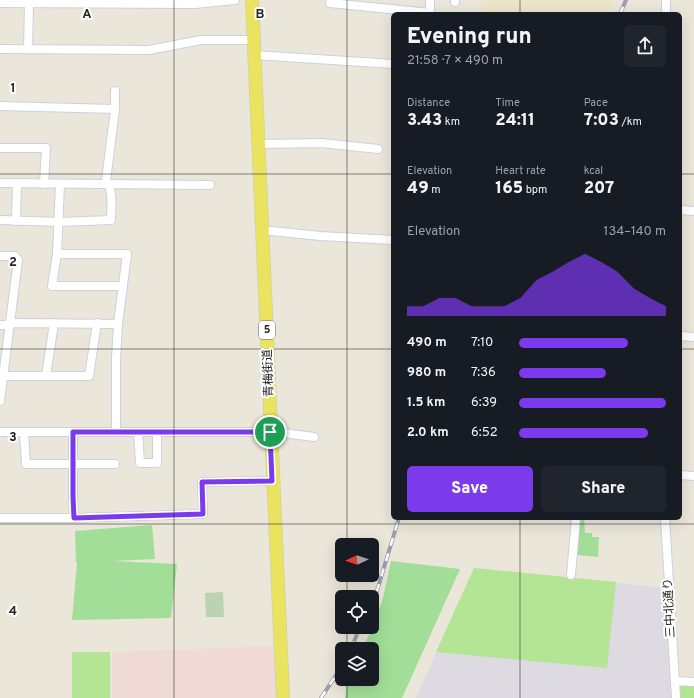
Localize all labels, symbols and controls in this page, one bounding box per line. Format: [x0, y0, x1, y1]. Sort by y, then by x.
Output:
text: A [82, 7, 92, 23]
text: B [256, 7, 265, 23]
text: Evening run [407, 24, 532, 51]
button: share [624, 25, 666, 67]
text: 21:58 · 7 × 490 m [407, 53, 503, 69]
text: 1 [10, 81, 16, 97]
text: Distance [407, 96, 450, 110]
text: Time [495, 96, 520, 110]
text: Pace [584, 96, 608, 110]
text: 3.43 [407, 110, 442, 132]
text: 24:11 [495, 110, 535, 132]
text: 7:03 [584, 110, 619, 132]
text: km [442, 115, 460, 129]
text: /km [619, 115, 642, 129]
text: Elevation [407, 164, 452, 178]
text: Heart rate [495, 164, 546, 178]
text: kcal [584, 164, 603, 178]
text: 49 [407, 178, 429, 200]
text: 165 [495, 178, 523, 200]
text: 207 [584, 178, 614, 200]
text: m [429, 183, 441, 197]
text: bpm [523, 183, 547, 197]
text: Elevation [407, 224, 460, 240]
text: 134–140 m [604, 224, 666, 240]
text: 2 [9, 255, 17, 271]
road number: 5 [259, 321, 275, 339]
text: 490 m [407, 335, 447, 351]
text: 7:10 [471, 335, 493, 351]
street label: 青梅街道 [260, 349, 278, 397]
text: 980 m [407, 365, 446, 381]
text: 7:36 [471, 365, 496, 381]
text: 1.5 km [407, 395, 445, 411]
text: 6:39 [471, 395, 497, 411]
pin [253, 415, 287, 449]
icon: arrive [259, 421, 281, 443]
text: 2.0 km [407, 425, 449, 441]
text: 6:52 [471, 425, 498, 441]
text: 3 [9, 430, 17, 446]
button: Save [407, 466, 533, 512]
button: Share [541, 466, 666, 512]
north arrow [335, 538, 379, 582]
map controls [335, 538, 379, 686]
street label: 三中北通り [660, 578, 680, 638]
button: locate [335, 590, 379, 634]
text: 4 [9, 604, 17, 620]
button: layers [335, 642, 379, 686]

